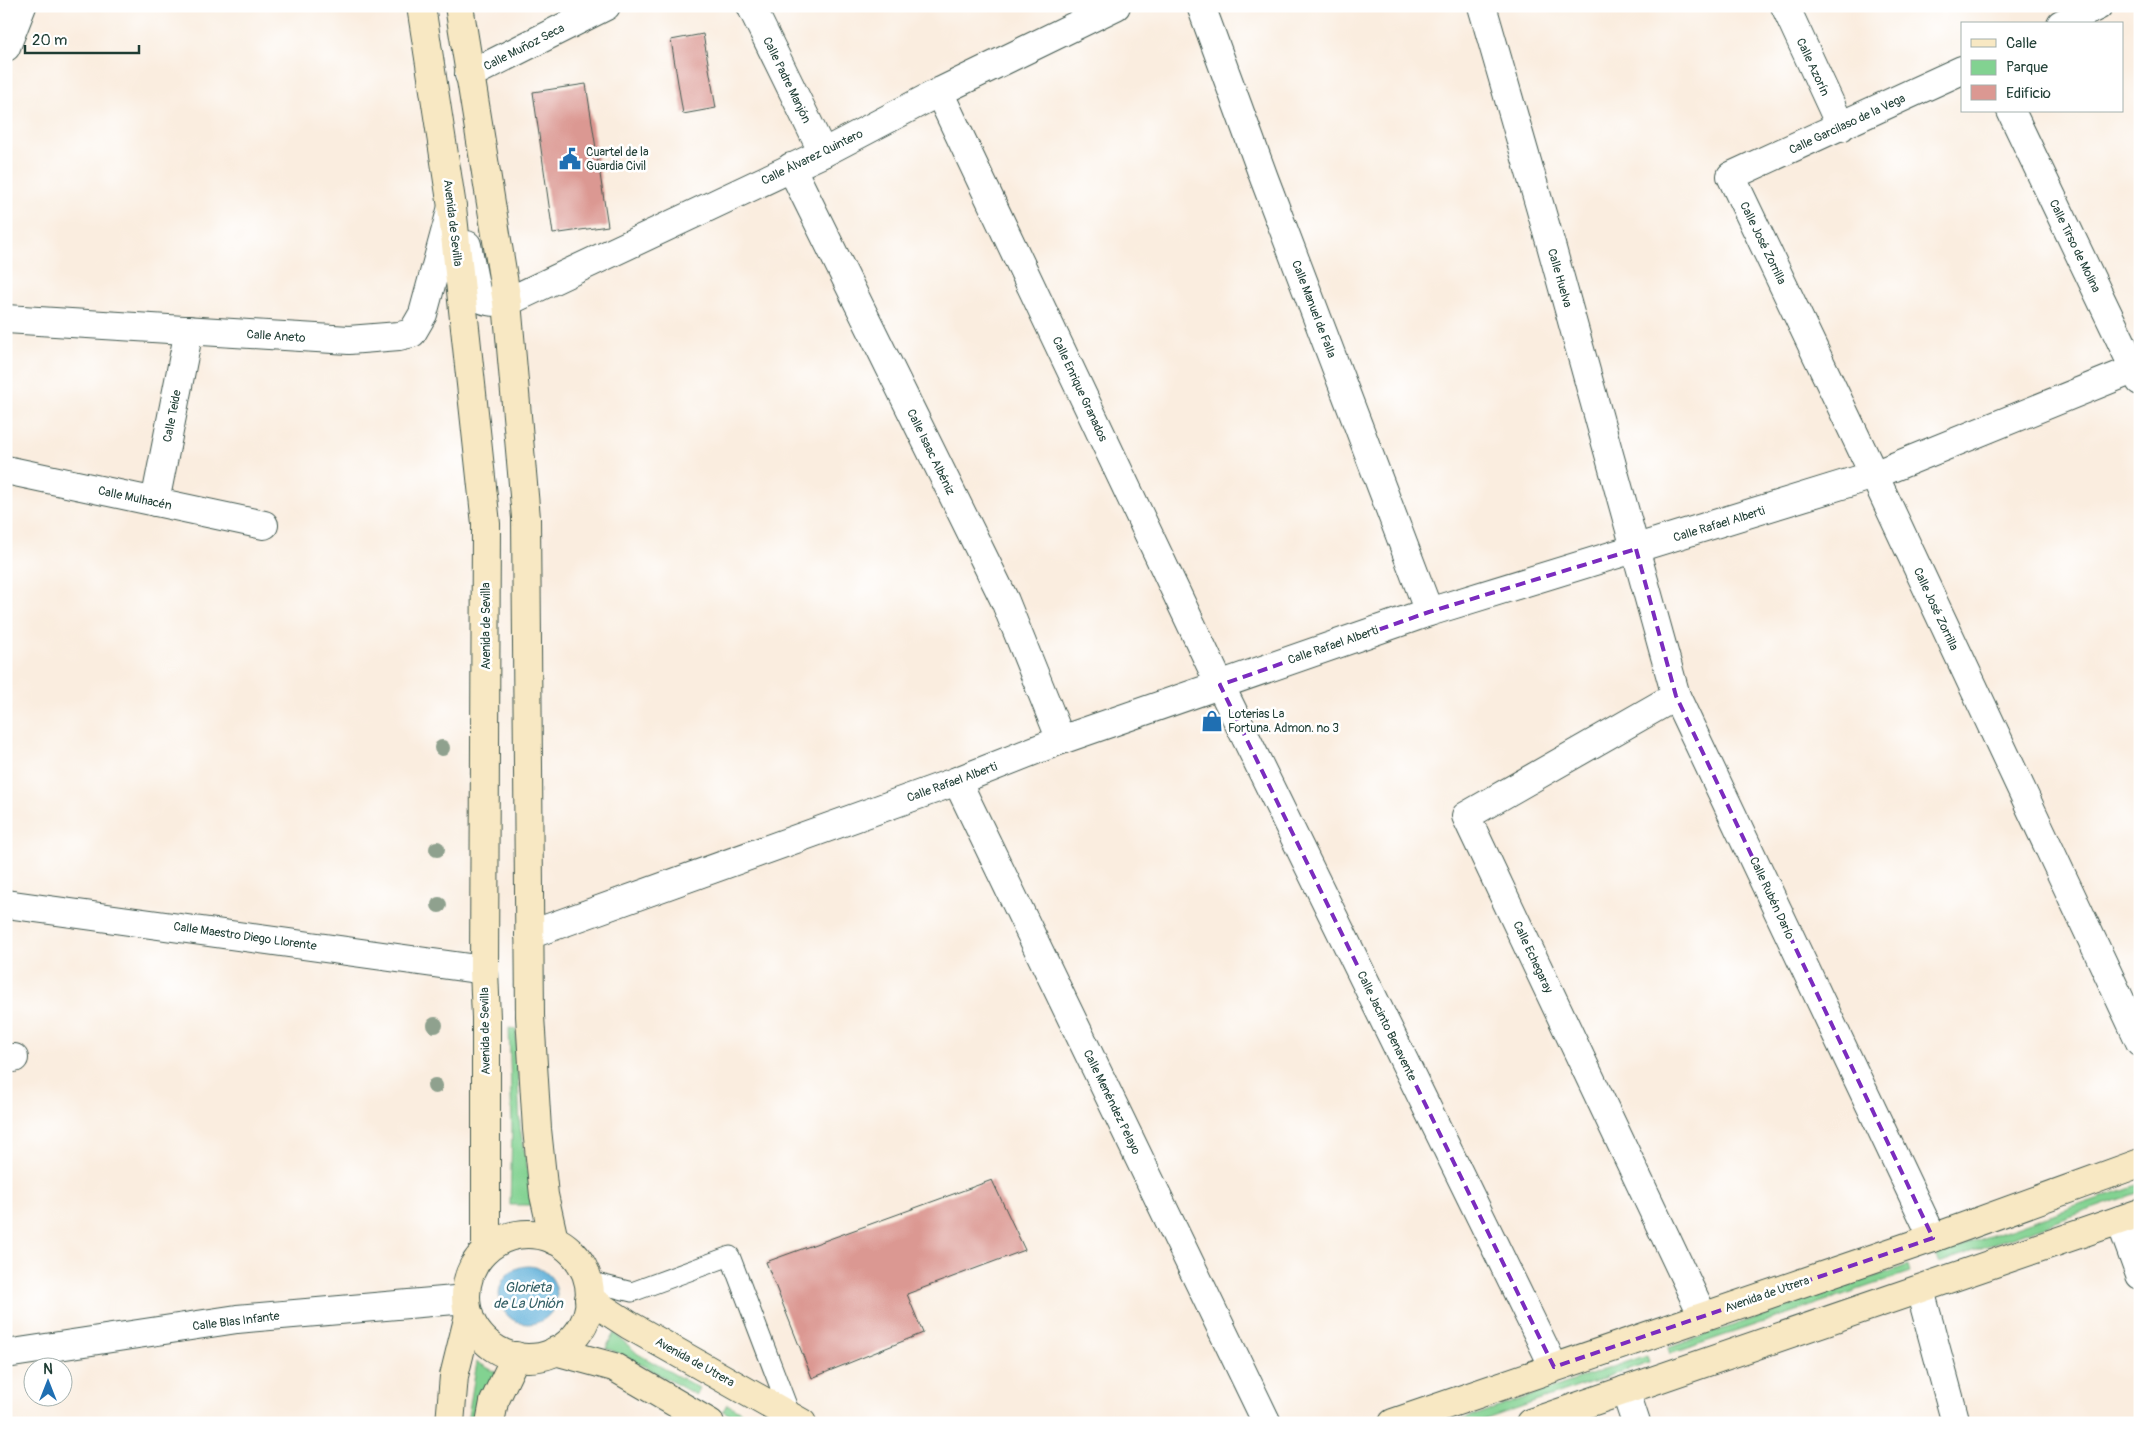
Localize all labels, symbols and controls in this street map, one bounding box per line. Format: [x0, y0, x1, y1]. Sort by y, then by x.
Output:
street label: Calle Muñoz Seca [481, 20, 568, 74]
scale bar [25, 22, 139, 54]
legend [1961, 22, 2124, 112]
text: 20 m [32, 31, 67, 50]
text: Calle [2006, 34, 2037, 53]
street label: Calle Padre Manjón [759, 35, 814, 126]
street label: Calle Azorín [1793, 36, 1833, 99]
text: Parque [2006, 58, 2049, 77]
text: Edificio [2006, 84, 2051, 103]
street label: Calle Garcilaso de la Vega [1787, 91, 1908, 158]
street label: Calle Álvarez Quintero [758, 125, 866, 189]
place label: Cuartel de la Guardia Civil [586, 145, 649, 174]
public building icon: Cuartel de la Guardia Civil [557, 146, 583, 172]
street label: Avenida de Sevilla [440, 179, 465, 268]
street label: Calle Tirso de Molina [2046, 197, 2104, 296]
street label: Calle José Zorrilla [1736, 200, 1789, 287]
street label: Calle Huelva [1544, 247, 1575, 310]
street label: Calle Manuel de Falla [1288, 258, 1339, 360]
street label: Calle Aneto [246, 327, 306, 346]
street label: Calle Enrique Granados [1049, 334, 1111, 445]
street label: Calle Teide [160, 389, 185, 444]
street label: Calle Isaac Albéniz [903, 407, 958, 498]
street label: Calle Mulhacén [97, 483, 173, 514]
street label: Calle Rafael Alberti [1672, 503, 1767, 546]
street label: Calle José Zorrilla [1910, 565, 1962, 654]
street label: Avenida de Sevilla [479, 582, 494, 670]
street label: Calle Rafael Alberti [1286, 623, 1380, 668]
place label: Loterias La Fortuna. Admon. nº 3 [1228, 707, 1339, 736]
shop icon: Loterias La Fortuna. Admon. nº 3 [1199, 708, 1225, 734]
street label: Calle Rafael Alberti [905, 759, 999, 806]
street label: Calle Rubén Darío [1746, 855, 1797, 942]
street label: Calle Maestro Diego Llorente [172, 919, 318, 954]
street label: Calle Echegaray [1509, 919, 1556, 996]
street label: Calle Jacinto Benavente [1353, 969, 1420, 1084]
street label: Avenida de Sevilla [477, 987, 494, 1075]
street label: Calle Menéndez Pelayo [1080, 1047, 1144, 1158]
street label: Avenida de Utrera [1723, 1273, 1812, 1316]
water label: Glorieta de La Unión [493, 1279, 564, 1312]
street label: Calle Blas Infante [192, 1309, 281, 1334]
street label: Avenida de Utrera [653, 1334, 737, 1391]
north arrow [22, 1356, 72, 1406]
text: N [43, 1361, 53, 1378]

